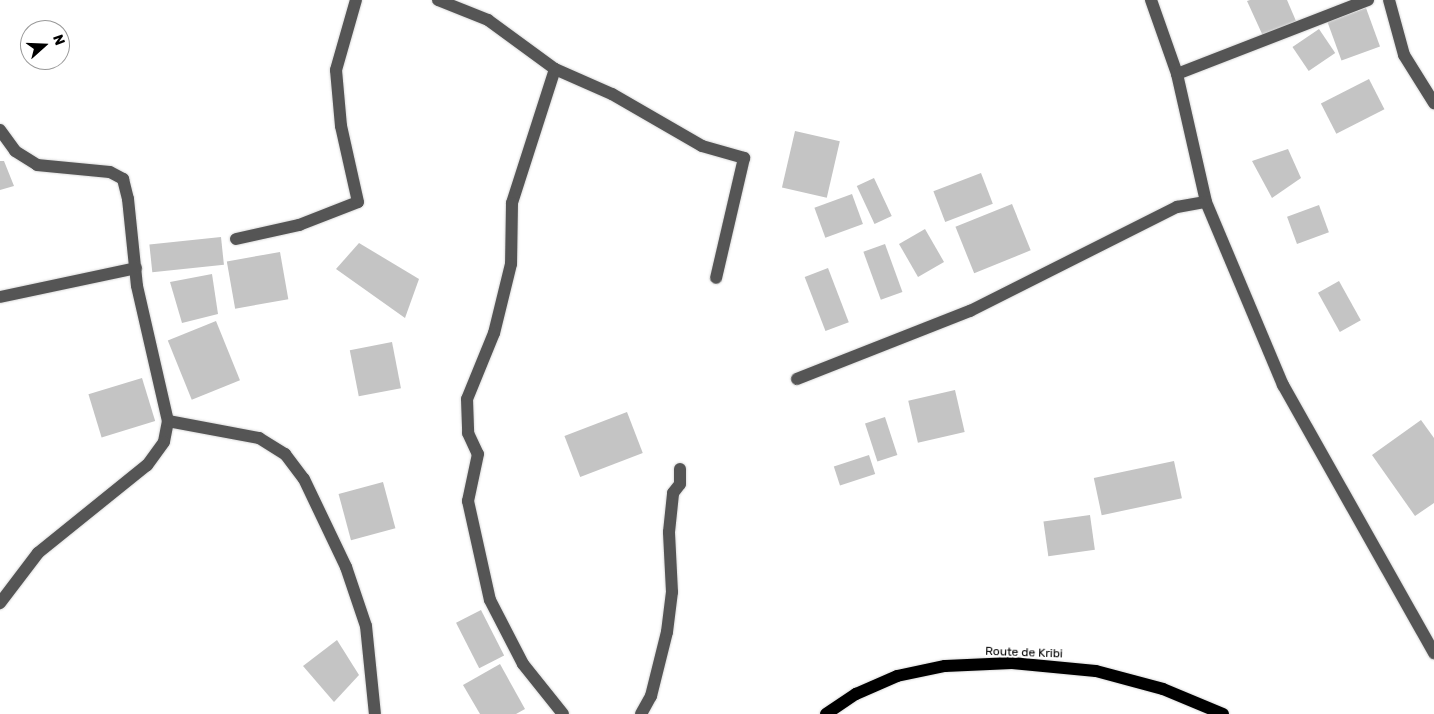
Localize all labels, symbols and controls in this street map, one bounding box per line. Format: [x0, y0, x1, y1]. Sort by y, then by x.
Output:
north arrow [20, 20, 70, 70]
text: N [49, 32, 68, 48]
street label: Route de Kribi [985, 644, 1063, 662]

